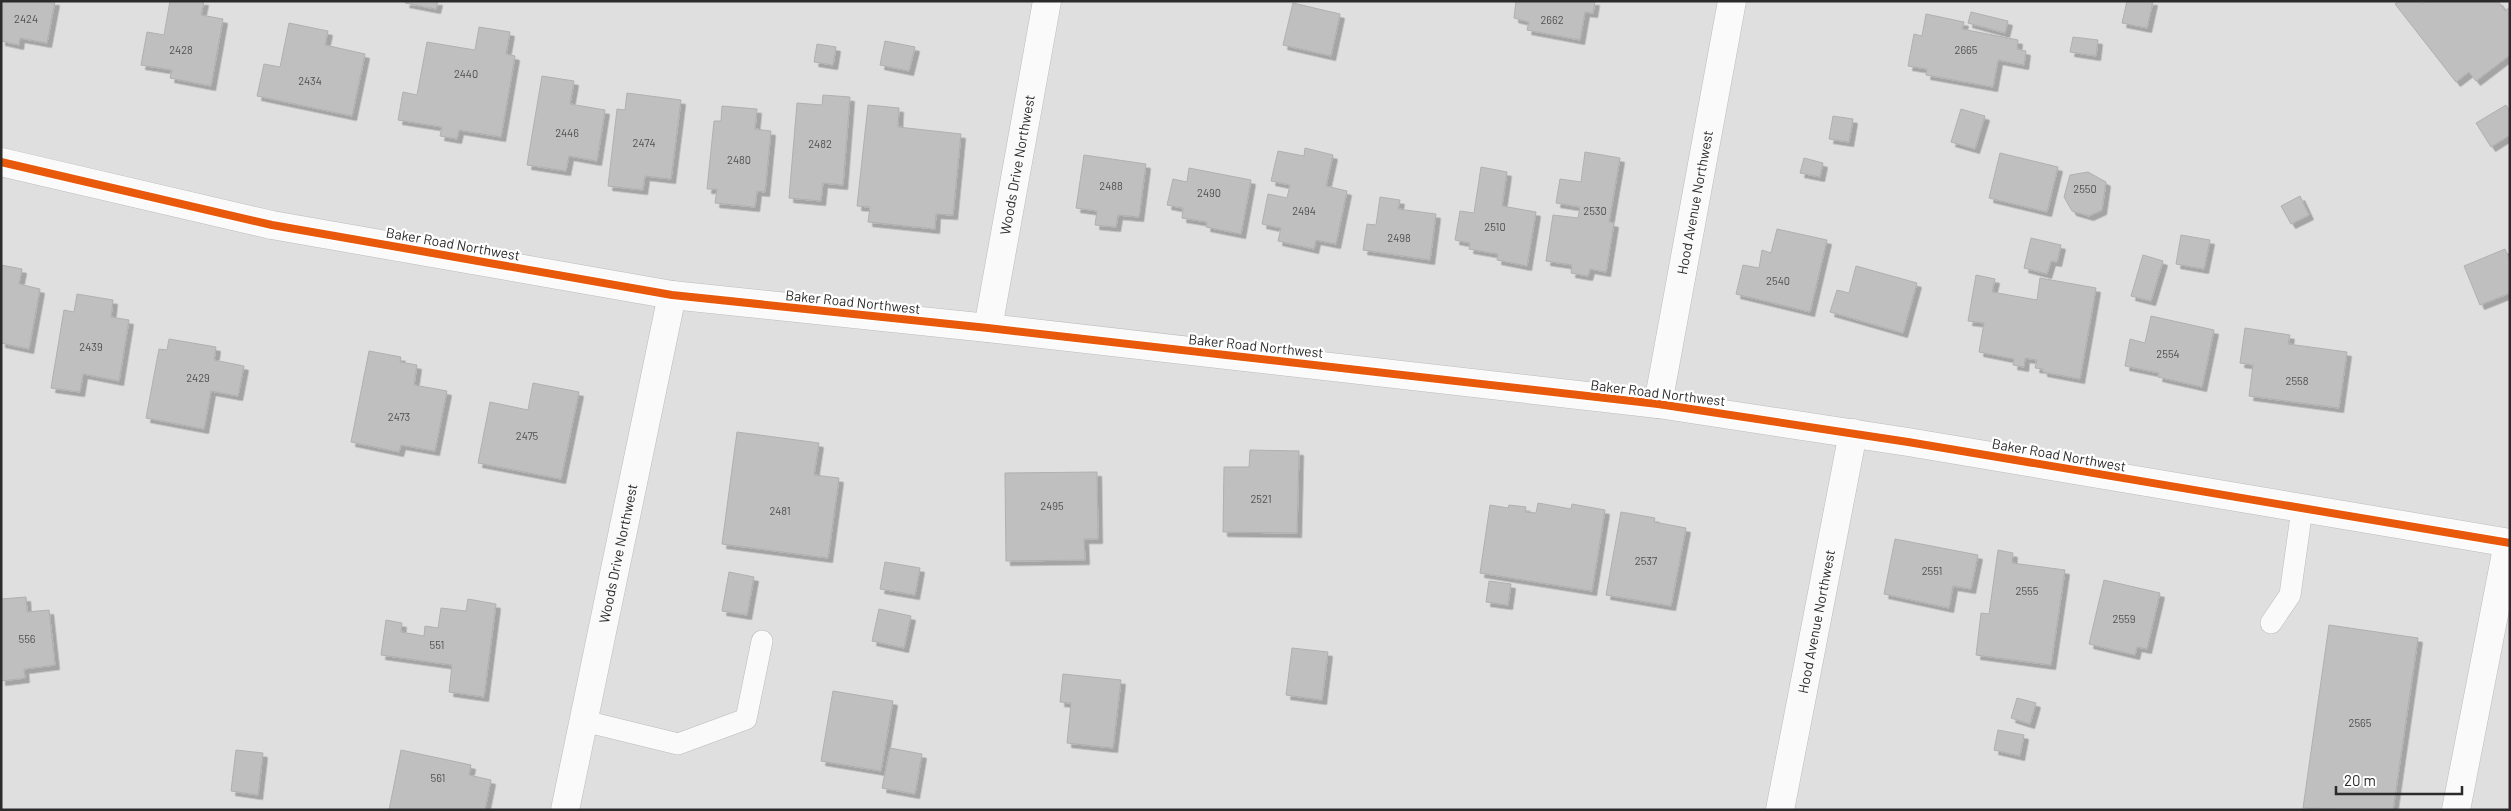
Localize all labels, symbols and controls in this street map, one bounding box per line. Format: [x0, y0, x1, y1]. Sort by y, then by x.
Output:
house number: 2424 [14, 12, 38, 25]
house number: 2662 [1540, 13, 1564, 26]
house number: 2428 [169, 43, 193, 56]
house number: 2665 [1955, 43, 1978, 56]
house number: 2440 [454, 67, 478, 80]
house number: 2434 [298, 74, 322, 87]
street label: Woods Drive Northwest [996, 93, 1038, 236]
house number: 2446 [555, 126, 579, 139]
street label: Hood Avenue Northwest [1673, 129, 1716, 276]
house number: 2474 [633, 136, 655, 149]
house number: 2482 [808, 137, 832, 150]
house number: 2480 [727, 153, 751, 166]
house number: 2488 [1099, 179, 1123, 192]
house number: 2550 [2073, 182, 2097, 195]
house number: 2490 [1197, 186, 1221, 199]
house number: 2494 [1292, 204, 1316, 217]
house number: 2530 [1583, 204, 1607, 217]
house number: 2510 [1484, 220, 1506, 233]
street label: Baker Road Northwest [385, 223, 521, 264]
house number: 2498 [1387, 231, 1411, 244]
house number: 2540 [1766, 274, 1790, 287]
street label: Baker Road Northwest [785, 286, 921, 317]
street label: Baker Road Northwest [1188, 330, 1324, 361]
house number: 2439 [79, 340, 103, 353]
house number: 2554 [2156, 347, 2180, 360]
house number: 2429 [186, 371, 210, 384]
house number: 2558 [2286, 374, 2309, 387]
street label: Baker Road Northwest [1590, 376, 1726, 409]
house number: 2473 [388, 410, 410, 423]
house number: 2475 [516, 429, 539, 442]
street label: Baker Road Northwest [1991, 434, 2127, 475]
street label: Woods Drive Northwest [595, 482, 641, 625]
house number: 2521 [1250, 492, 1272, 505]
house number: 2495 [1040, 499, 1064, 512]
house number: 2481 [769, 504, 791, 517]
street label: Hood Avenue Northwest [1794, 548, 1838, 695]
house number: 2537 [1635, 554, 1657, 567]
house number: 2551 [1922, 564, 1942, 577]
house number: 2555 [2016, 584, 2039, 597]
house number: 2559 [2113, 612, 2136, 625]
house number: 556 [19, 632, 36, 645]
house number: 551 [430, 638, 444, 651]
house number: 2565 [2349, 716, 2372, 729]
scale bar [2336, 764, 2462, 796]
house number: 561 [431, 771, 445, 784]
text: 20 m [2344, 771, 2376, 789]

